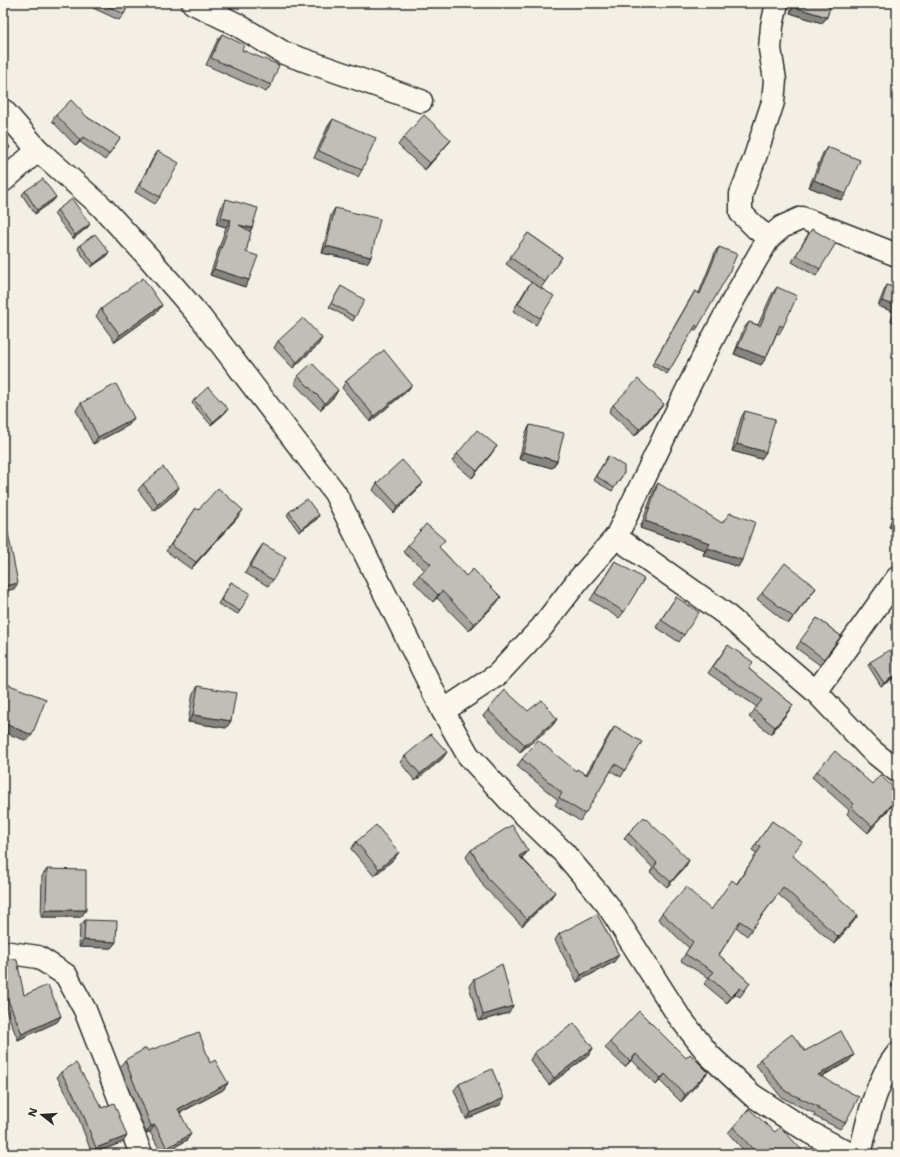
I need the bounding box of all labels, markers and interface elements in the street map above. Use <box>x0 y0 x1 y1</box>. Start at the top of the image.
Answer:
north arrow <box>22 1095 62 1135</box>
text: N <box>24 1106 41 1119</box>

